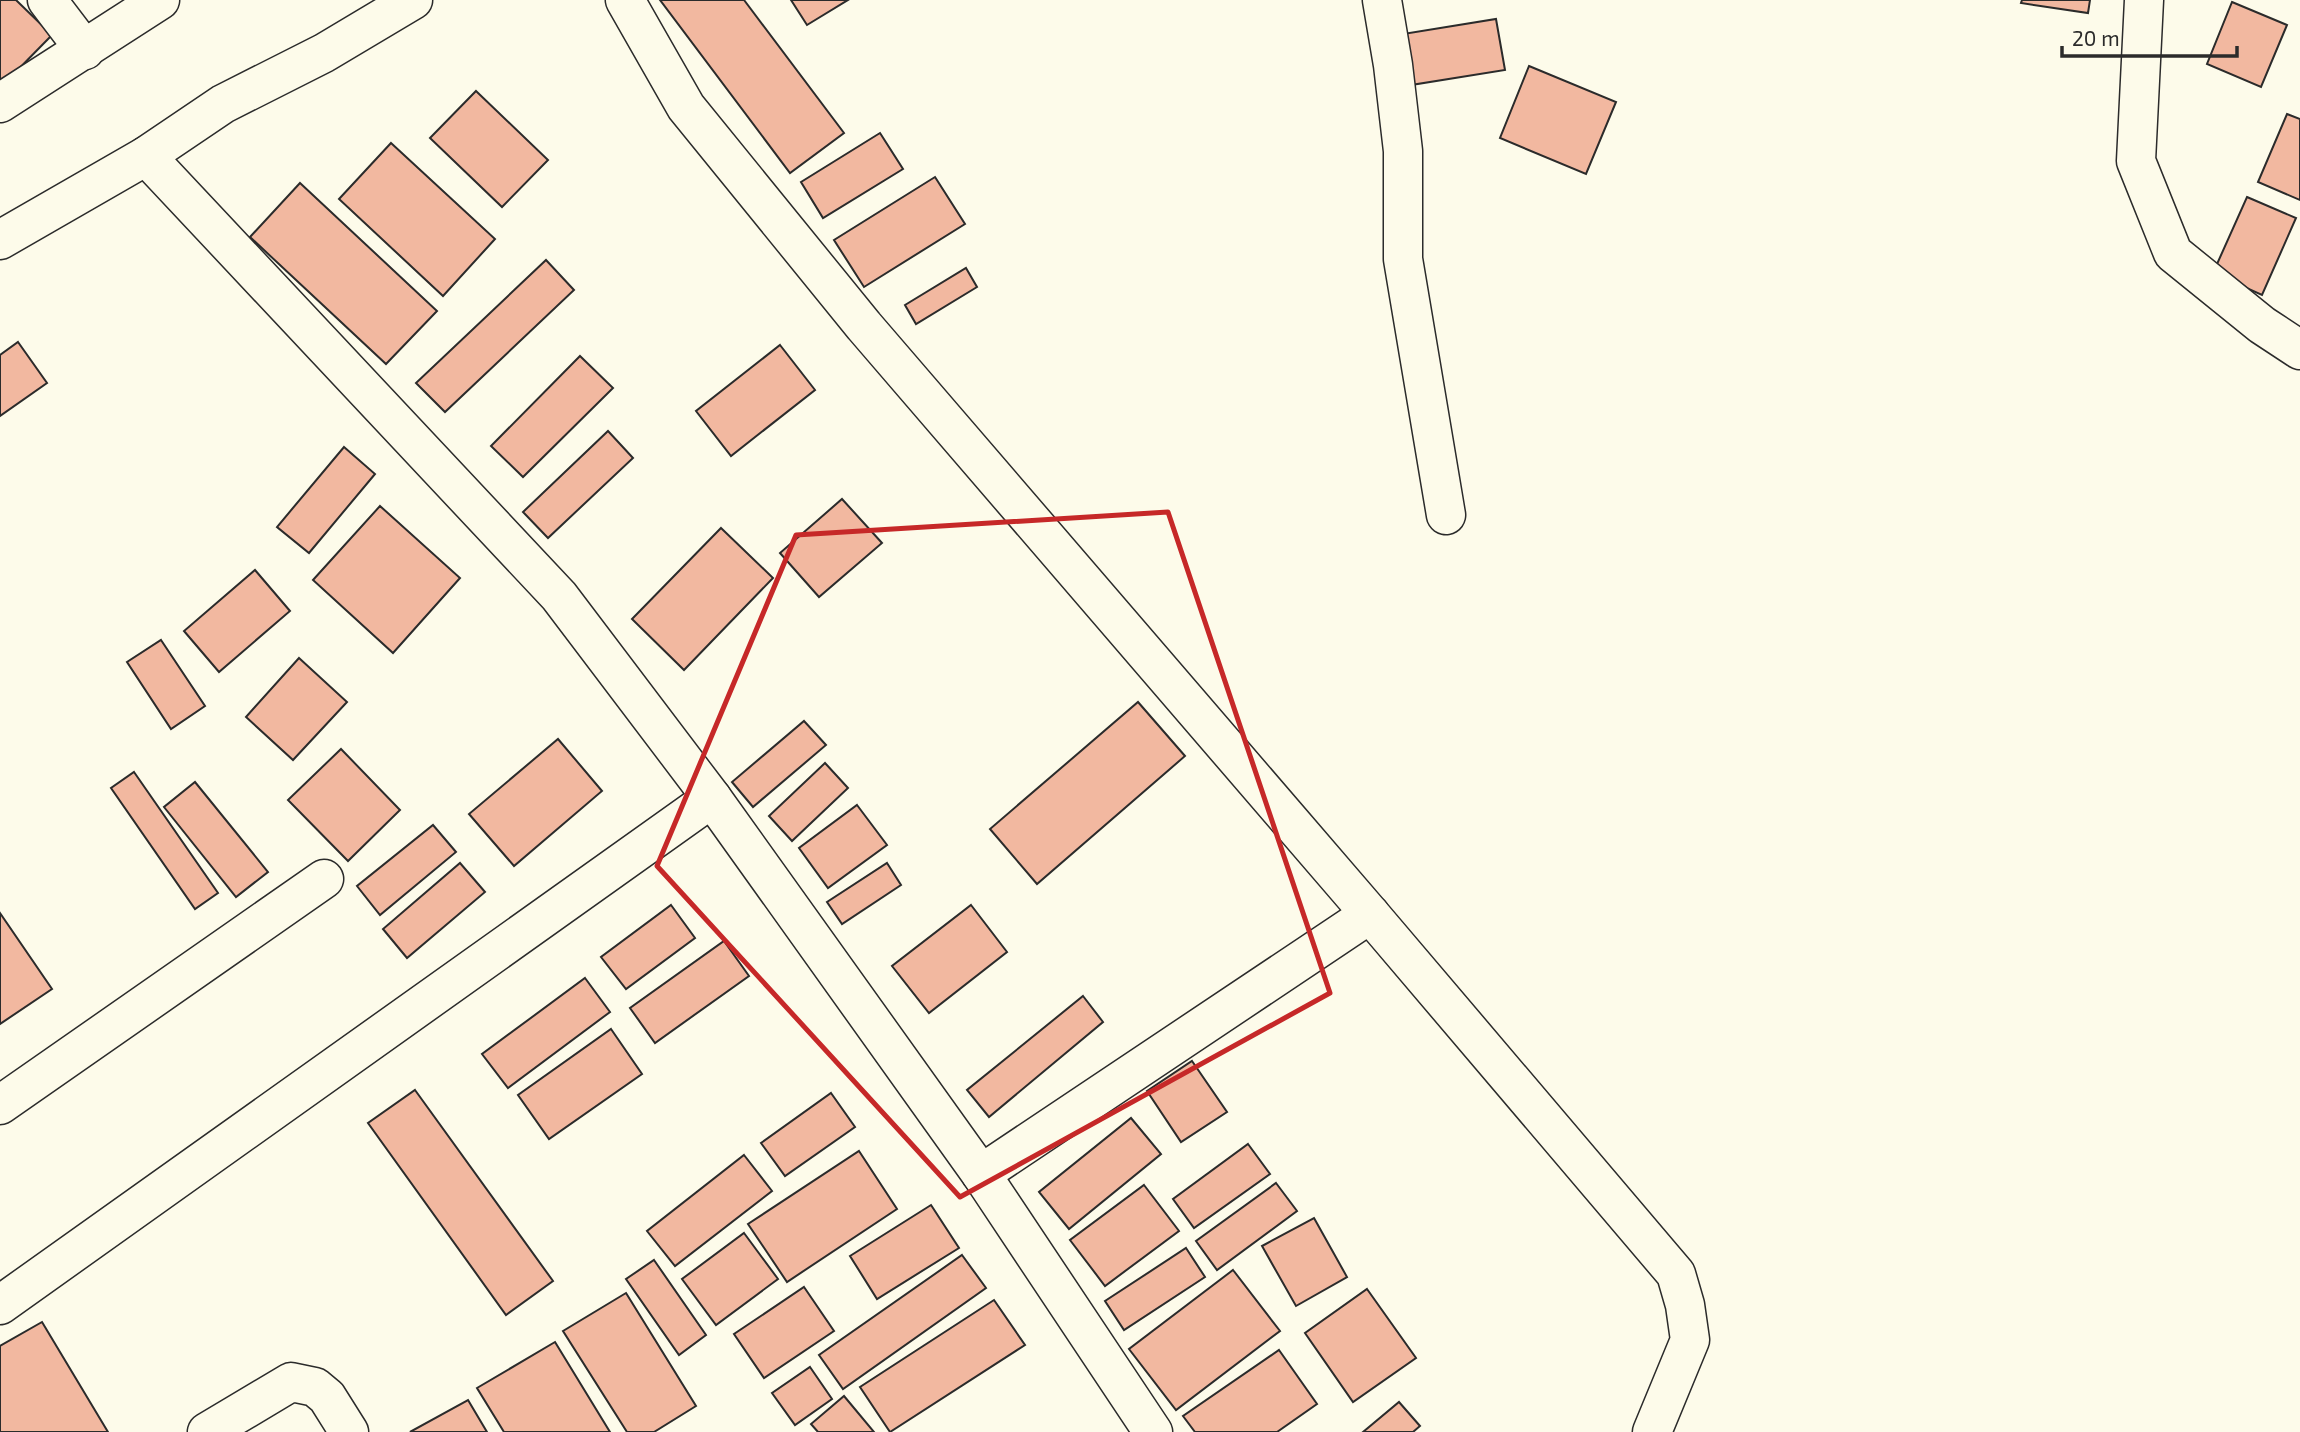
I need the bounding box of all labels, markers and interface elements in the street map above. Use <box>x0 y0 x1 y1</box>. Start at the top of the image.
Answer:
scale bar <box>2062 14 2237 58</box>
text: 20 m <box>2072 25 2120 50</box>

